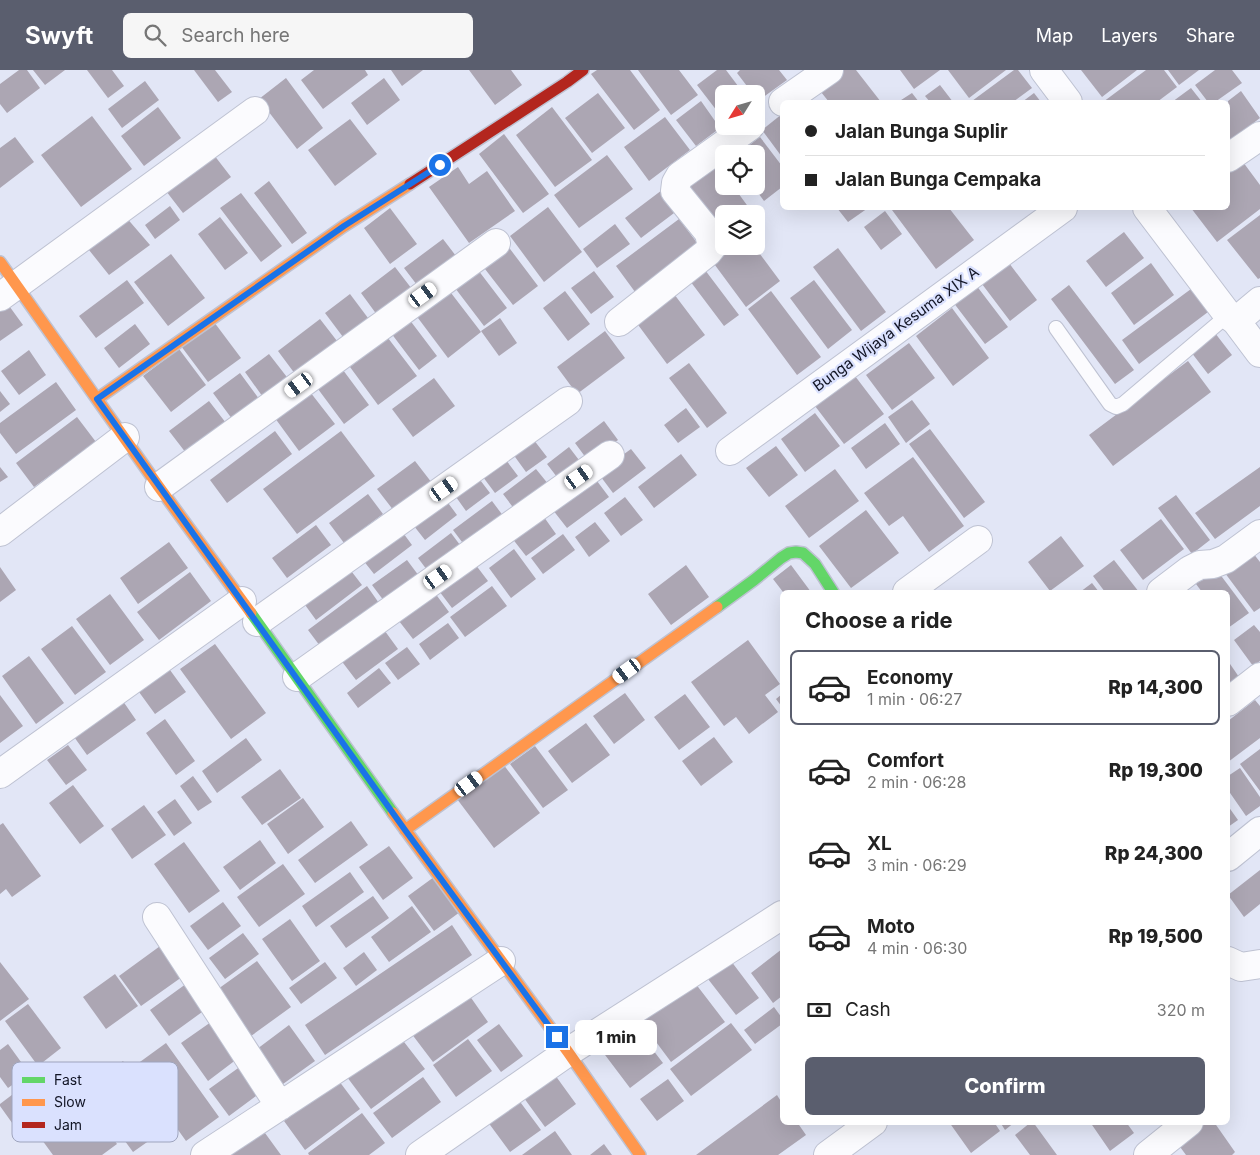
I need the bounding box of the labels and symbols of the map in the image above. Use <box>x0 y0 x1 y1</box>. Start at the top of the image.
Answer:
north arrow <box>715 85 765 135</box>
route start <box>429 154 451 176</box>
street label: Bunga Wijaya Kesuma XIX A <box>809 262 982 395</box>
car <box>406 280 439 310</box>
car <box>282 370 315 400</box>
car <box>562 462 595 492</box>
car <box>427 474 460 504</box>
car <box>421 562 454 592</box>
car <box>610 656 643 686</box>
car <box>452 769 485 799</box>
callout: 1 min <box>574 1020 657 1054</box>
route end <box>546 1026 568 1048</box>
legend <box>12 1062 178 1142</box>
text: Fast <box>54 1071 82 1088</box>
text: Slow <box>54 1093 86 1110</box>
text: Jam <box>54 1116 82 1133</box>

